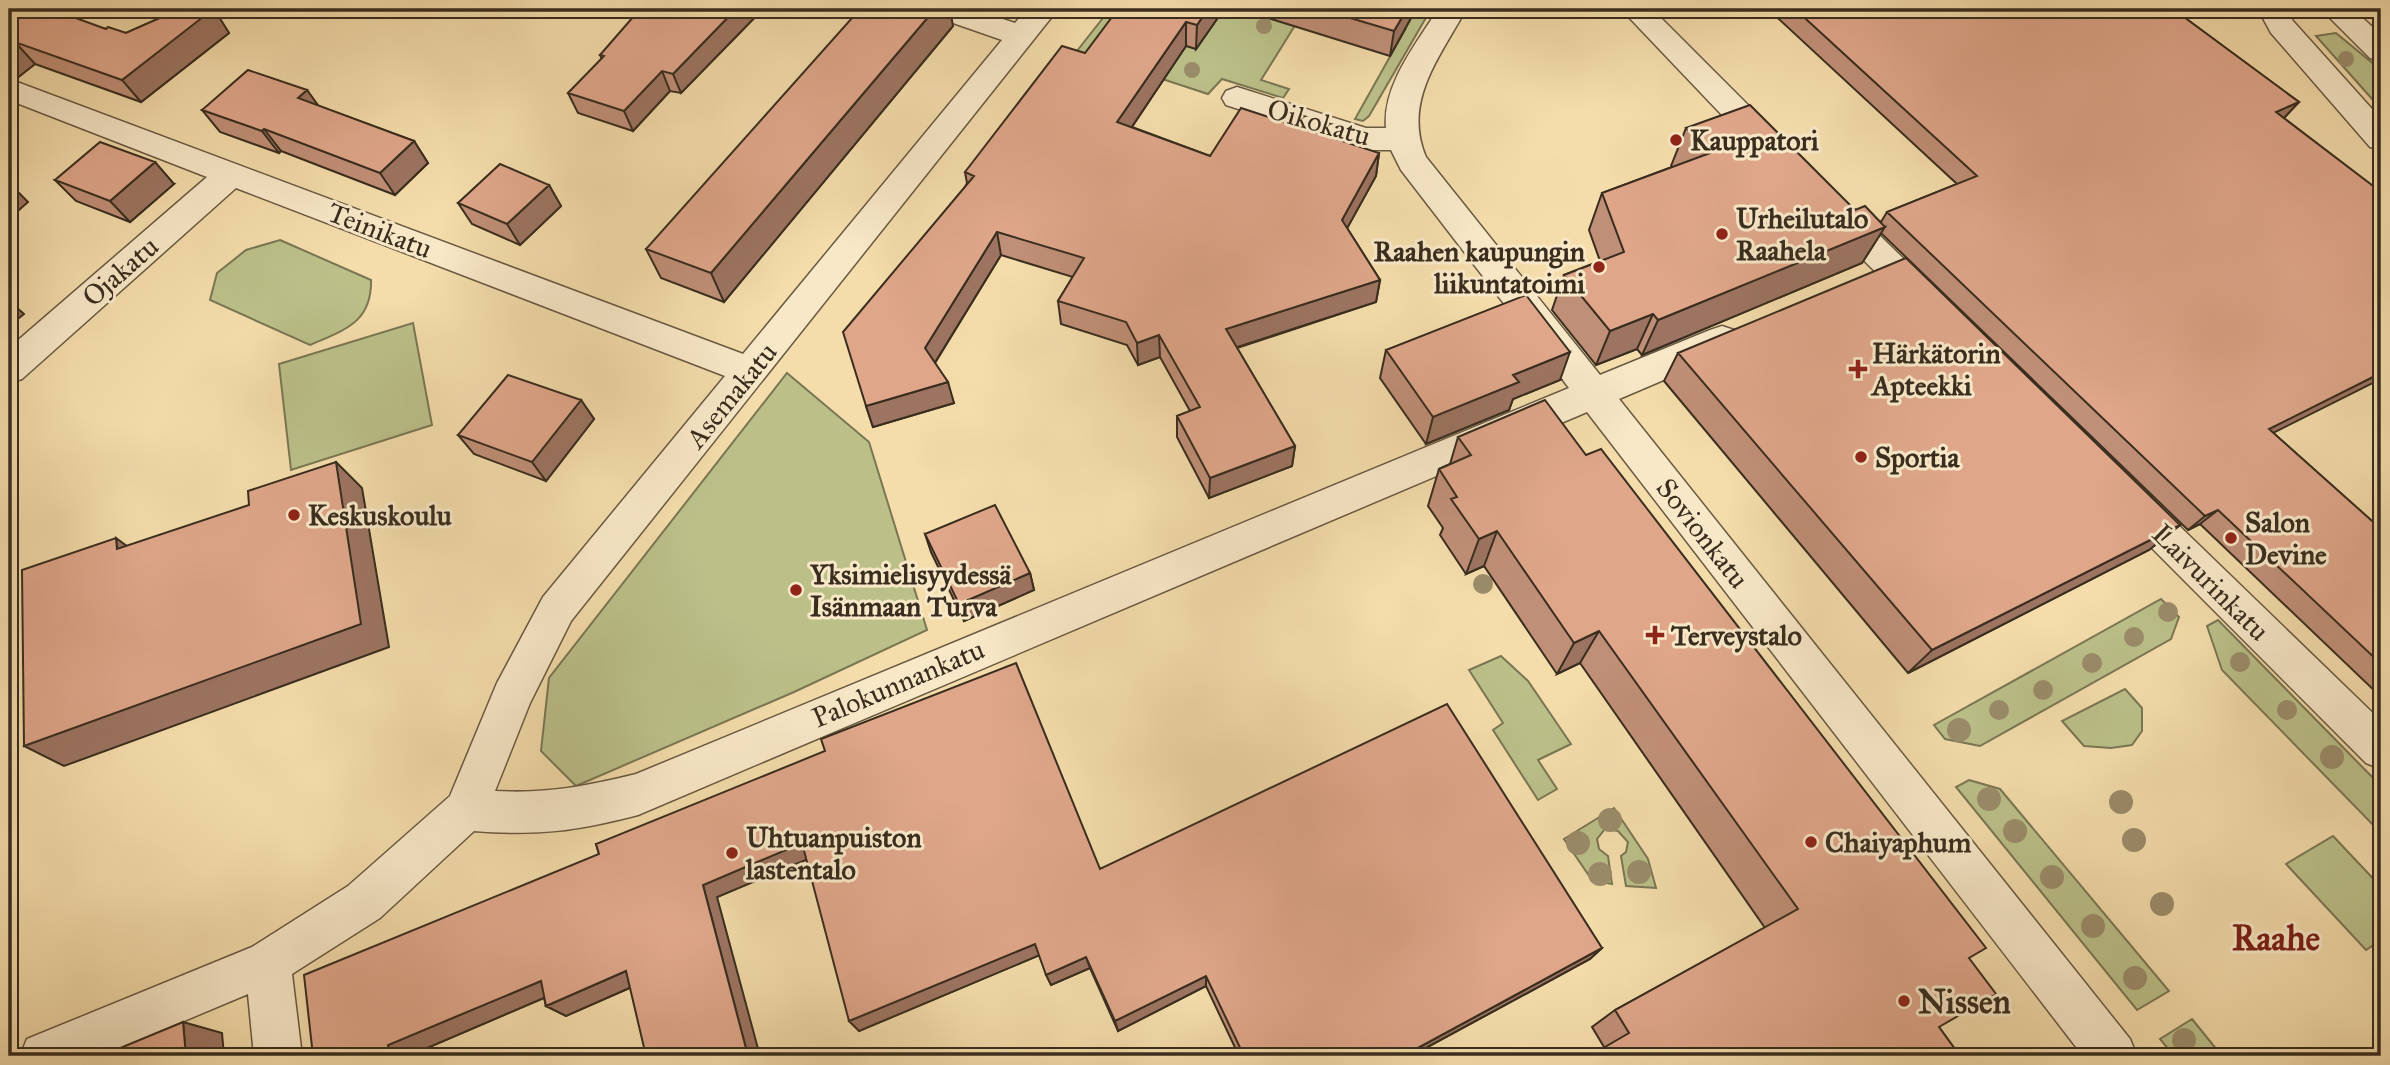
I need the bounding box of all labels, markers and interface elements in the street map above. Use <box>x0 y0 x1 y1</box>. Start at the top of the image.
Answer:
street label: Oikokatu <box>1263 91 1375 154</box>
place label: Kauppatori <box>1690 123 1819 158</box>
marker: Kauppatori <box>1668 132 1684 148</box>
street label: Teinikatu <box>323 195 437 266</box>
place label: Urheilutalo Raahela <box>1736 201 1868 268</box>
marker: Urheilutalo Raahela <box>1714 226 1730 242</box>
street label: Ojakatu <box>75 229 166 314</box>
place label: Raahen kaupungin liikuntatoimi <box>1374 234 1585 301</box>
marker: Raahen kaupungin liikuntatoimi <box>1591 259 1607 275</box>
street label: Asemakatu <box>678 335 785 456</box>
place label: Härkätorin Apteekki <box>1870 336 2001 403</box>
marker: Härkätorin Apteekki <box>1850 361 1866 377</box>
place label: Sportia <box>1875 440 1960 475</box>
marker: Sportia <box>1853 449 1869 465</box>
street label: Sovionkatu <box>1649 471 1757 596</box>
place label: Keskuskoulu <box>308 498 452 533</box>
place label: Salon Devine <box>2245 505 2327 572</box>
marker: Keskuskoulu <box>286 507 302 523</box>
street label: Laivurinkatu <box>2145 516 2277 648</box>
marker: Salon Devine <box>2223 530 2239 546</box>
place label: Yksimielisyydessä Isänmaan Turva <box>809 557 1013 624</box>
marker: Yksimielisyydessä Isänmaan Turva <box>788 582 804 598</box>
place label: Terveystalo <box>1671 618 1802 653</box>
marker: Terveystalo <box>1645 625 1665 645</box>
street label: Palokunnankatu <box>807 631 990 735</box>
place label: Uhtuanpuiston lastentalo <box>745 820 922 887</box>
place label: Chaiyaphum <box>1825 825 1972 860</box>
marker: Chaiyaphum <box>1803 834 1819 850</box>
marker: Uhtuanpuiston lastentalo <box>724 845 740 861</box>
district label: Raahe <box>2232 917 2320 960</box>
place label: Nissen <box>1918 982 2011 1022</box>
marker: Nissen <box>1896 993 1912 1009</box>

